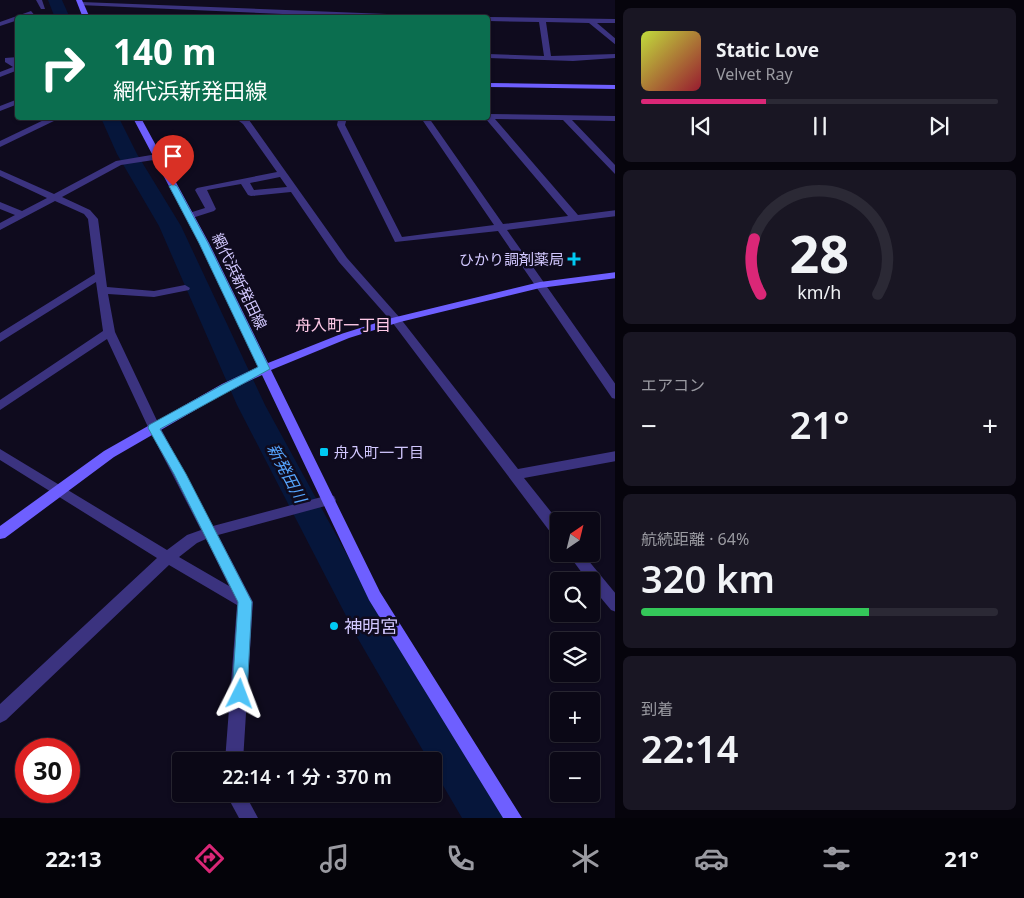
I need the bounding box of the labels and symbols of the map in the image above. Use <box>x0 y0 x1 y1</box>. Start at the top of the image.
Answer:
pin <box>152 135 194 186</box>
street label: 網代浜新発田線 <box>208 229 272 333</box>
place label: ひかり調剤薬局 <box>459 249 564 269</box>
marker: ひかり調剤薬局 <box>568 253 580 265</box>
district label: 舟入町一丁目 <box>295 314 391 336</box>
water label: 新発田川 <box>262 440 313 508</box>
place label: 舟入町一丁目 <box>334 442 424 462</box>
marker: 舟入町一丁目 <box>318 446 330 458</box>
north arrow <box>550 512 600 562</box>
place label: 神明宮 <box>344 614 398 638</box>
marker: 神明宮 <box>328 620 340 632</box>
position arrow <box>213 667 265 719</box>
speed limit sign: 30 <box>15 738 80 803</box>

